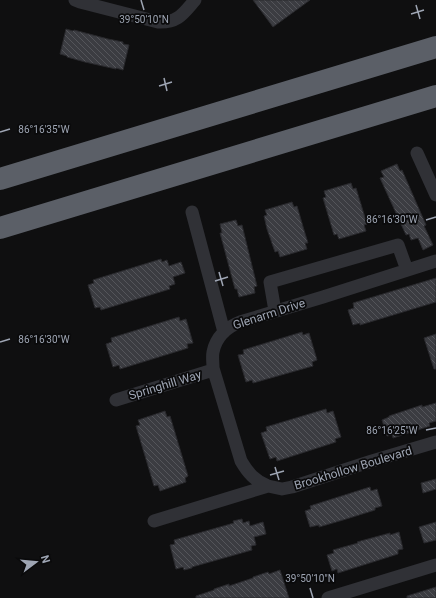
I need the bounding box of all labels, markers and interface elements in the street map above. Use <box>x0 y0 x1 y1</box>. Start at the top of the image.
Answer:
text: 39°50'10"N <box>119 14 169 25</box>
text: 86°16'35"W <box>18 124 70 135</box>
text: 86°16'30"W <box>366 214 418 225</box>
street label: Glenarm Drive <box>231 296 307 332</box>
text: 86°16'30"W <box>18 334 70 345</box>
street label: Springhill Way <box>127 367 203 403</box>
text: 86°16'25"W <box>366 425 418 436</box>
street label: Brookhollow Boulevard <box>292 443 414 493</box>
north arrow <box>16 542 56 582</box>
text: N <box>38 554 53 565</box>
text: 39°50'10"N <box>285 573 335 584</box>

